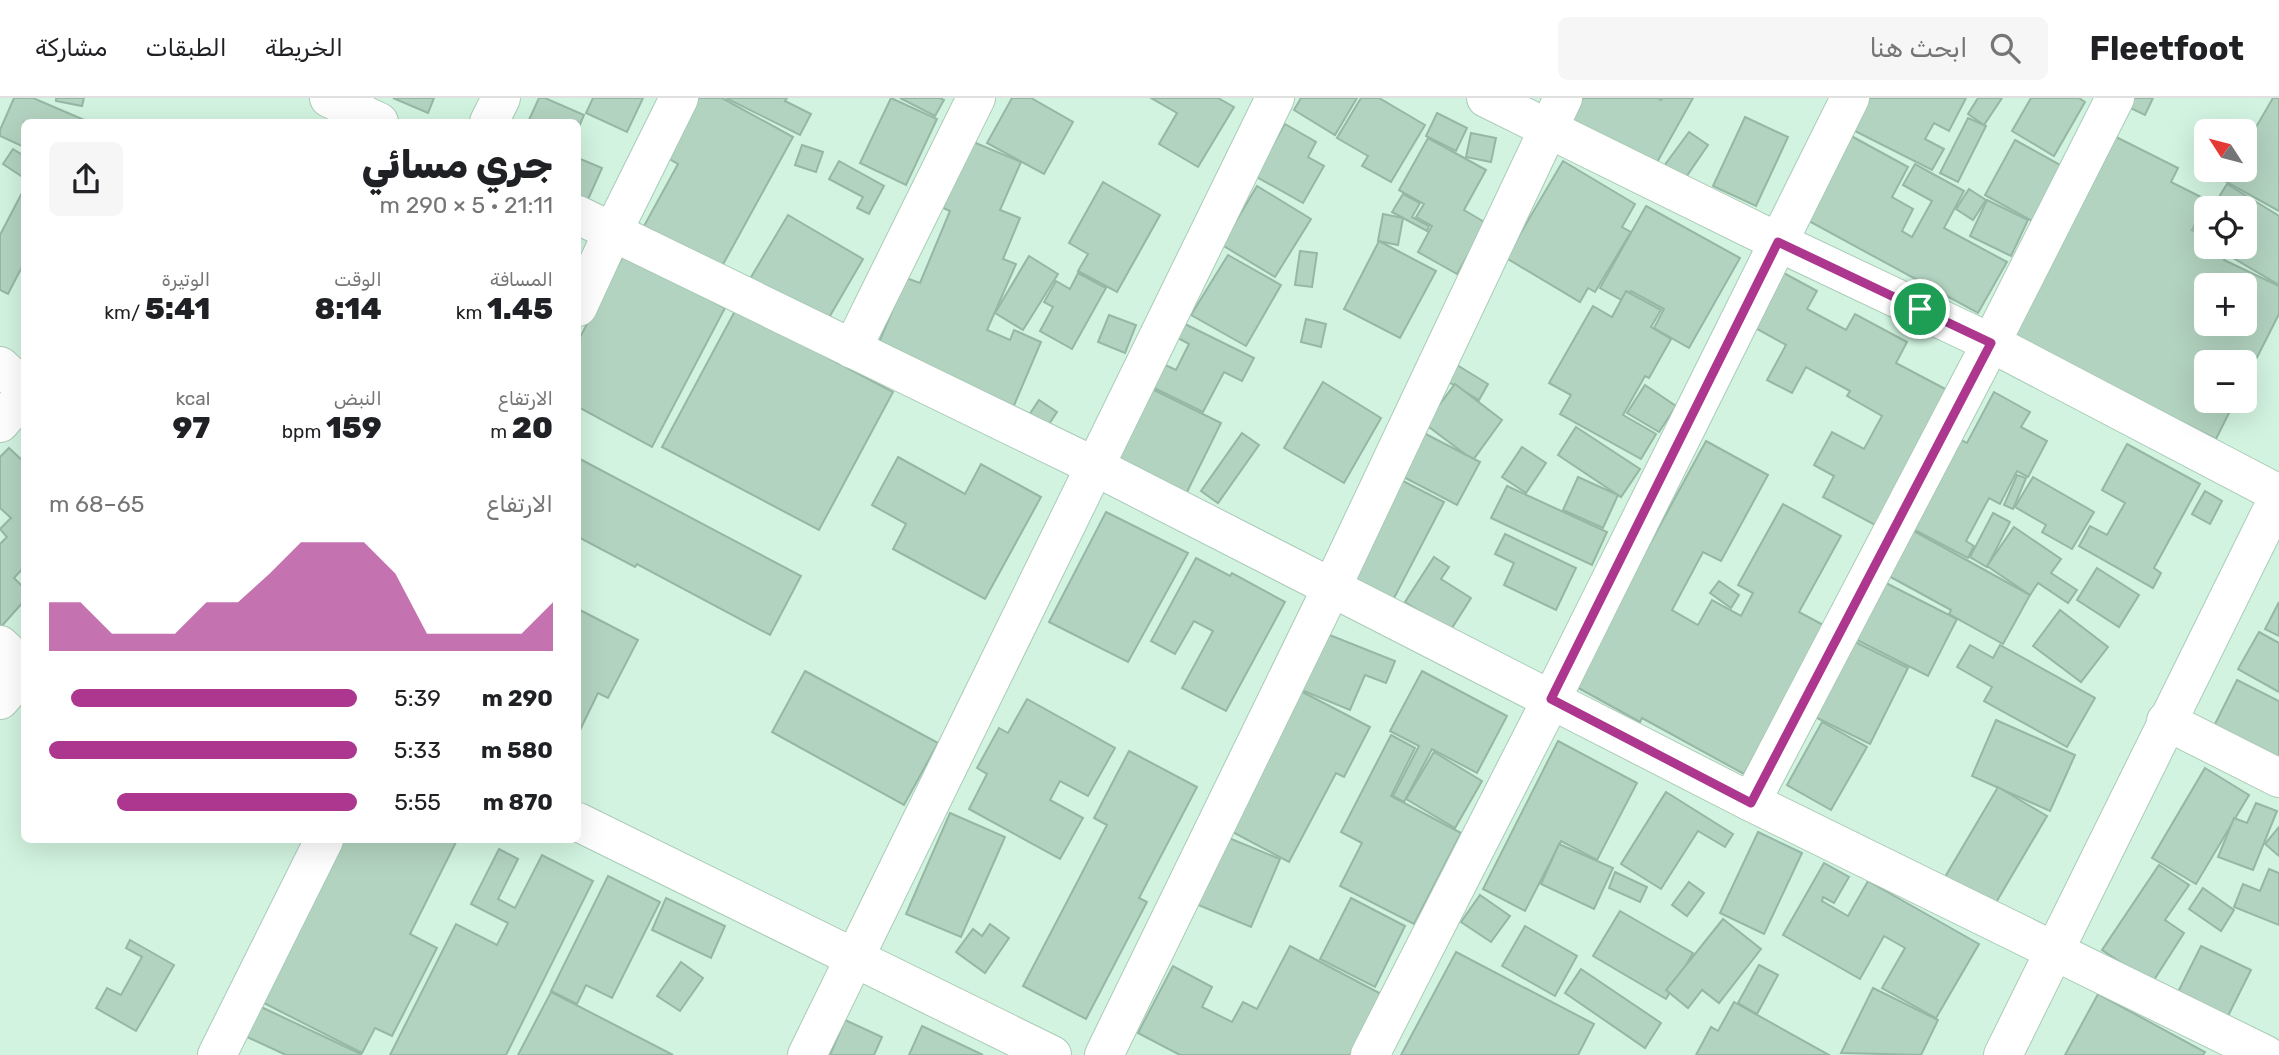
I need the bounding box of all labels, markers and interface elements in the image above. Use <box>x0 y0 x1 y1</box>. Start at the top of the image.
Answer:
search box <box>1558 17 2048 80</box>
icon: search <box>1986 29 2024 67</box>
text: Fleetfoot <box>2090 29 2244 68</box>
text: ابحث هنا <box>1869 33 1968 64</box>
text: مشاركة <box>35 34 107 62</box>
text: الطبقات <box>145 34 227 62</box>
text: الخريطة <box>265 34 343 62</box>
north arrow <box>2194 119 2258 182</box>
map controls <box>2194 119 2257 413</box>
button: share <box>49 142 123 216</box>
text: جري مسائي <box>362 142 553 188</box>
text: 21:11 · 5 × 290 m <box>380 191 553 219</box>
button: locate <box>2194 196 2257 259</box>
text: الوتيرة <box>161 268 210 291</box>
text: الوقت <box>334 268 382 291</box>
text: المسافة <box>490 268 553 291</box>
button: + <box>2194 273 2257 336</box>
pin <box>1890 279 1950 339</box>
icon: arrive <box>1901 290 1939 328</box>
text: 5:41 <box>145 291 210 327</box>
text: 8:14 <box>315 291 382 327</box>
text: 1.45 <box>487 291 553 327</box>
text: /km <box>104 301 145 324</box>
text: km <box>456 301 487 324</box>
button: − <box>2194 350 2257 413</box>
text: kcal <box>175 387 210 410</box>
text: النبض <box>334 387 382 410</box>
text: الارتفاع <box>498 387 553 410</box>
text: 97 <box>173 410 210 446</box>
text: 159 <box>326 410 382 446</box>
text: 20 <box>512 410 553 446</box>
text: bpm <box>282 420 326 443</box>
text: m <box>490 420 512 443</box>
text: 65–68 m <box>49 490 144 518</box>
text: الارتفاع <box>487 490 553 518</box>
text: 5:39 <box>394 684 441 712</box>
text: 290 m <box>482 684 553 712</box>
text: 5:33 <box>394 736 441 764</box>
text: 580 m <box>481 736 553 764</box>
text: 5:55 <box>394 788 441 816</box>
text: 870 m <box>483 788 553 816</box>

